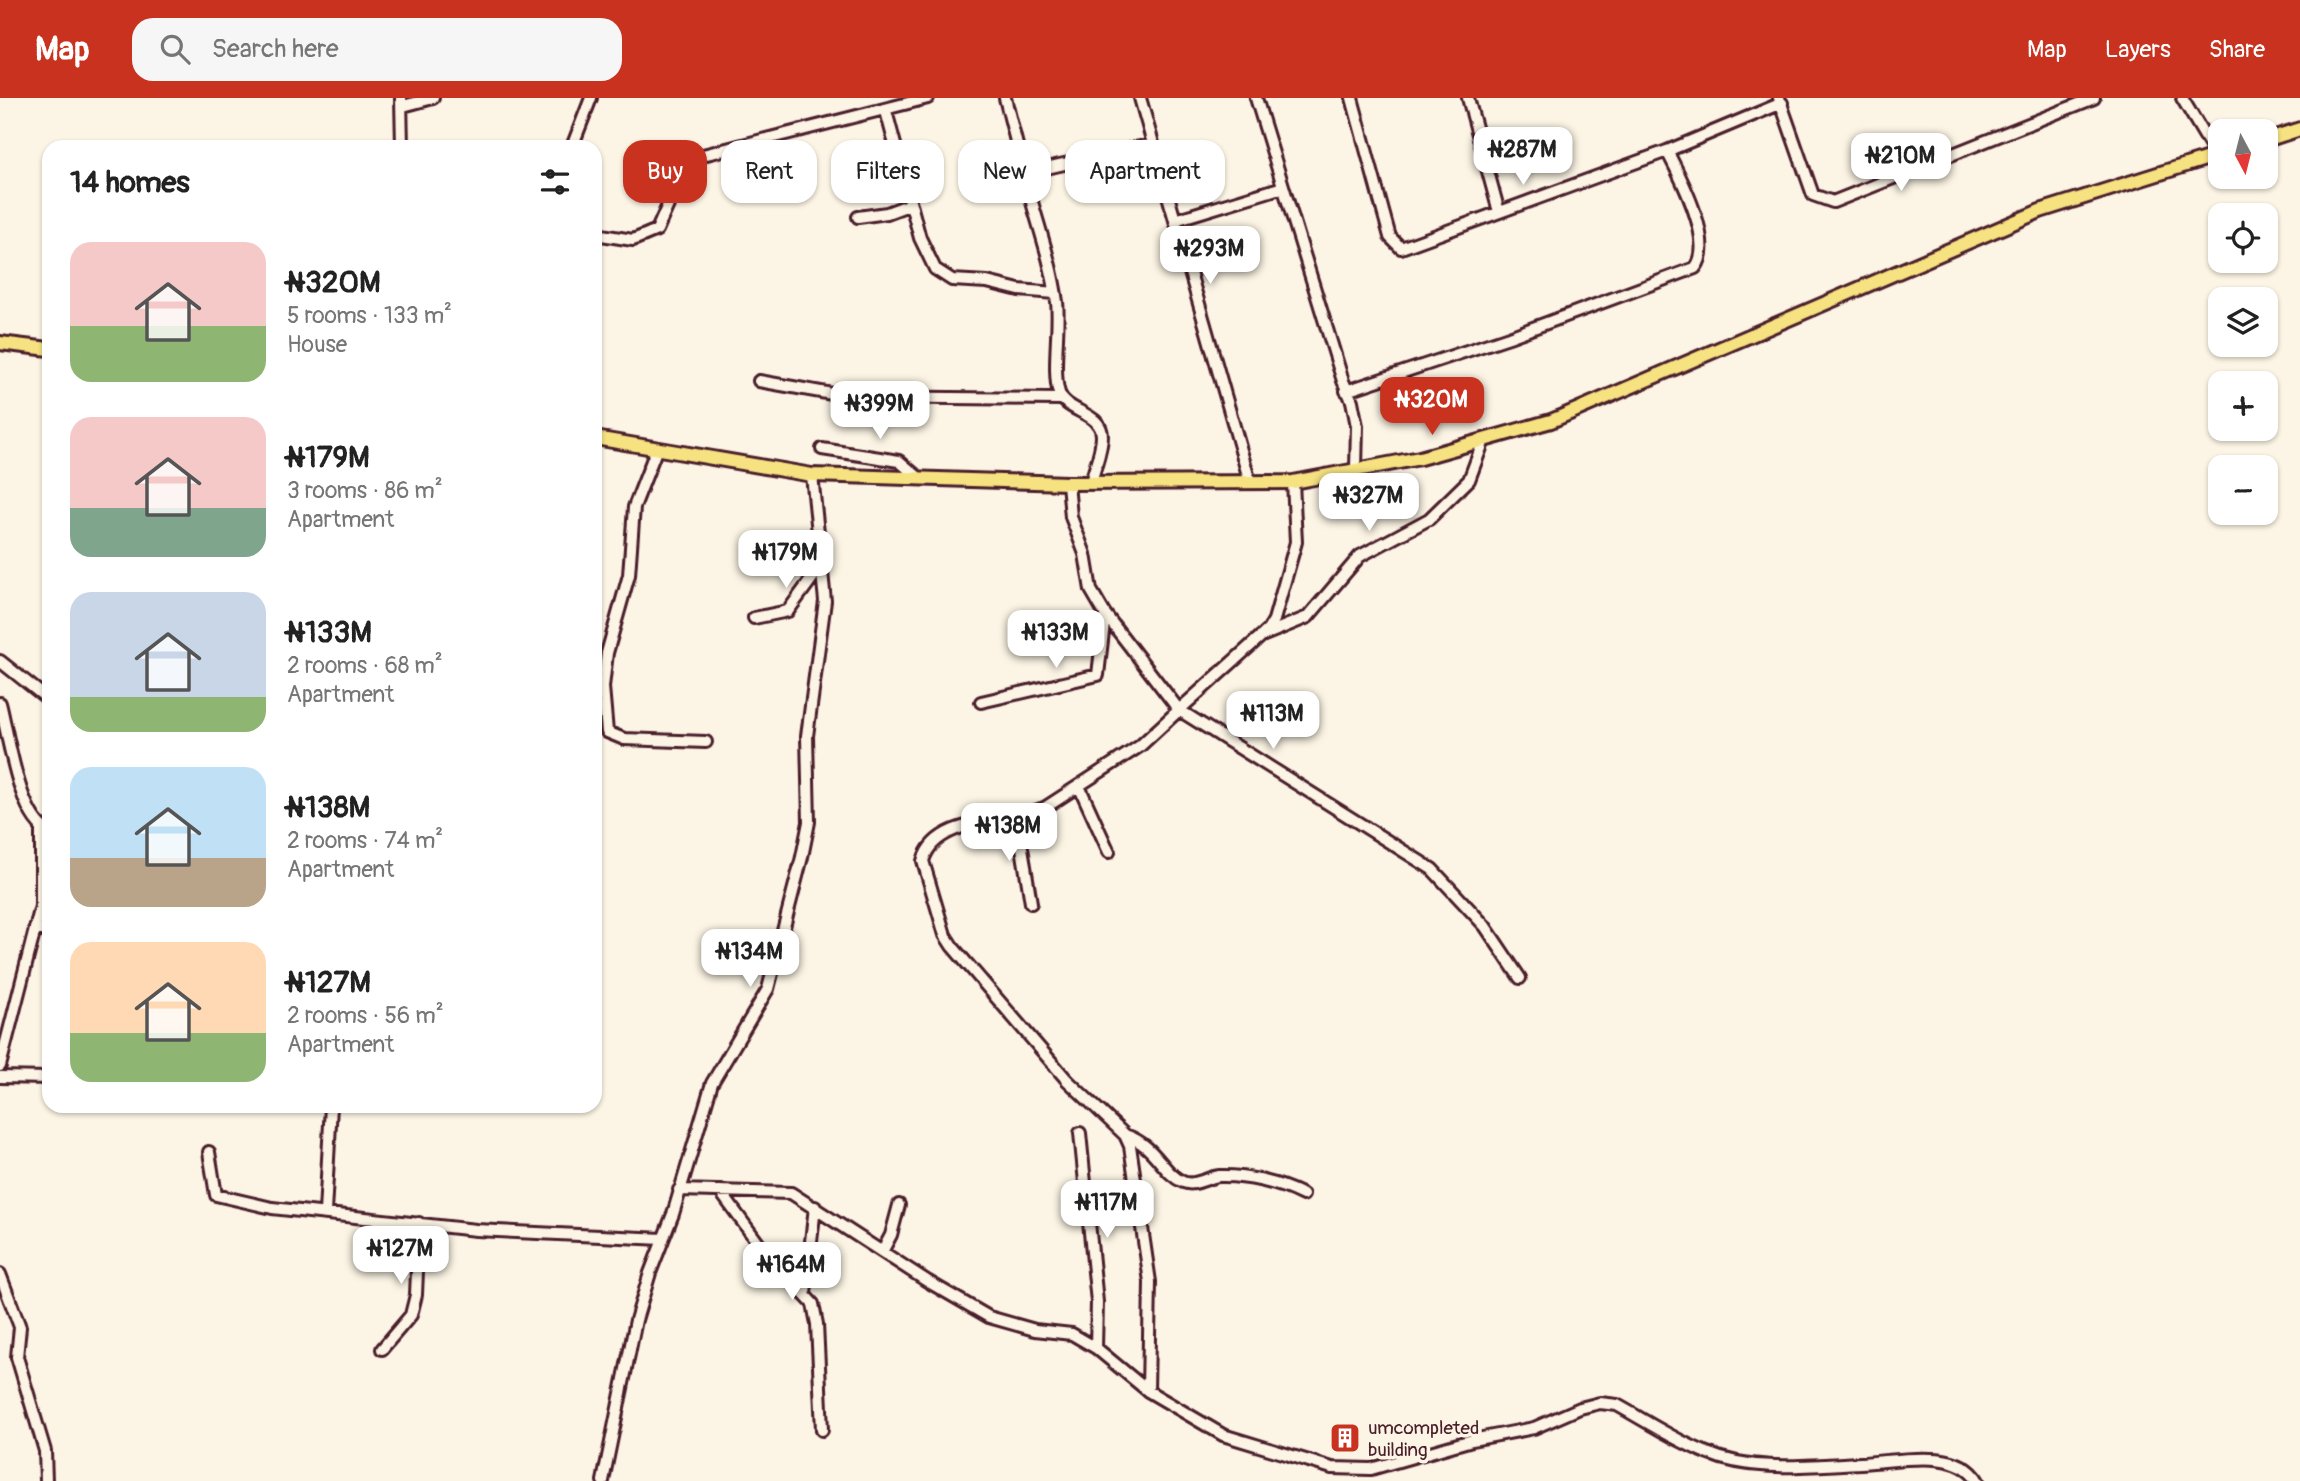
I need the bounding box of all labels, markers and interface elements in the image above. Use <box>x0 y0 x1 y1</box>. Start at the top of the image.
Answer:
search box <box>132 18 622 81</box>
text: Map <box>35 29 90 70</box>
icon: search <box>156 30 194 68</box>
text: Search here <box>212 33 339 65</box>
text: Map <box>2027 35 2067 64</box>
text: Layers <box>2105 35 2171 64</box>
text: Share <box>2209 35 2265 64</box>
north arrow <box>2208 119 2278 189</box>
map controls <box>2208 119 2278 525</box>
pin: ₦287M <box>1474 127 1572 187</box>
pin: ₦210M <box>1852 134 1950 193</box>
text: ₦287M <box>1490 135 1556 164</box>
chip: Buy <box>623 140 707 203</box>
chip: Rent <box>721 140 817 203</box>
chip: Filters <box>831 140 944 203</box>
chip: New <box>958 140 1051 203</box>
chip: Apartment <box>1065 140 1225 203</box>
text: ₦210M <box>1867 141 1935 170</box>
icon: filters <box>536 163 574 201</box>
text: 14 homes <box>70 164 190 201</box>
button: locate <box>2208 203 2278 273</box>
pin: ₦293M <box>1161 226 1259 286</box>
text: ₦293M <box>1176 234 1244 263</box>
text: ₦320M <box>287 264 381 301</box>
icon: home <box>126 270 210 354</box>
button: layers <box>2208 287 2278 357</box>
text: 5 rooms · 133 m² <box>287 301 452 330</box>
text: House <box>287 330 347 359</box>
button: + <box>2208 371 2278 441</box>
pin: ₦320M <box>1383 378 1481 437</box>
pin: ₦399M <box>831 382 929 441</box>
text: ₦320M <box>1396 385 1468 414</box>
text: ₦399M <box>847 389 913 418</box>
text: ₦179M <box>287 439 370 476</box>
icon: home <box>126 445 210 529</box>
button: − <box>2208 455 2278 525</box>
pin: ₦327M <box>1320 474 1418 533</box>
text: 3 rooms · 86 m² <box>287 476 443 505</box>
text: ₦327M <box>1335 481 1403 510</box>
text: Apartment <box>287 505 394 534</box>
pin: ₦179M <box>737 531 835 590</box>
text: ₦179M <box>754 538 818 567</box>
pin: ₦133M <box>1007 610 1105 670</box>
text: ₦133M <box>287 614 372 651</box>
text: ₦133M <box>1023 618 1089 647</box>
icon: home <box>126 620 210 704</box>
text: 2 rooms · 68 m² <box>287 651 443 680</box>
text: Apartment <box>287 680 394 709</box>
pin: ₦113M <box>1224 692 1322 751</box>
text: ₦113M <box>1242 699 1304 728</box>
text: ₦138M <box>287 789 370 826</box>
icon: home <box>126 795 210 879</box>
pin: ₦138M <box>960 804 1058 863</box>
text: ₦138M <box>977 811 1041 840</box>
text: 2 rooms · 74 m² <box>287 826 443 855</box>
text: Apartment <box>287 855 394 884</box>
pin: ₦134M <box>701 930 799 989</box>
text: ₦134M <box>717 937 783 966</box>
text: ₦127M <box>287 964 371 1001</box>
icon: home <box>126 970 210 1054</box>
text: 2 rooms · 56 m² <box>287 1001 444 1030</box>
text: Apartment <box>287 1030 394 1059</box>
pin: ₦117M <box>1058 1180 1156 1240</box>
text: ₦117M <box>1077 1188 1137 1217</box>
pin: ₦127M <box>352 1226 450 1286</box>
text: ₦127M <box>369 1234 433 1263</box>
pin: ₦164M <box>743 1242 841 1302</box>
text: ₦164M <box>759 1250 825 1279</box>
place label: umcompleted building <box>1368 1416 1479 1462</box>
building icon: umcompleted building <box>1328 1421 1362 1455</box>

